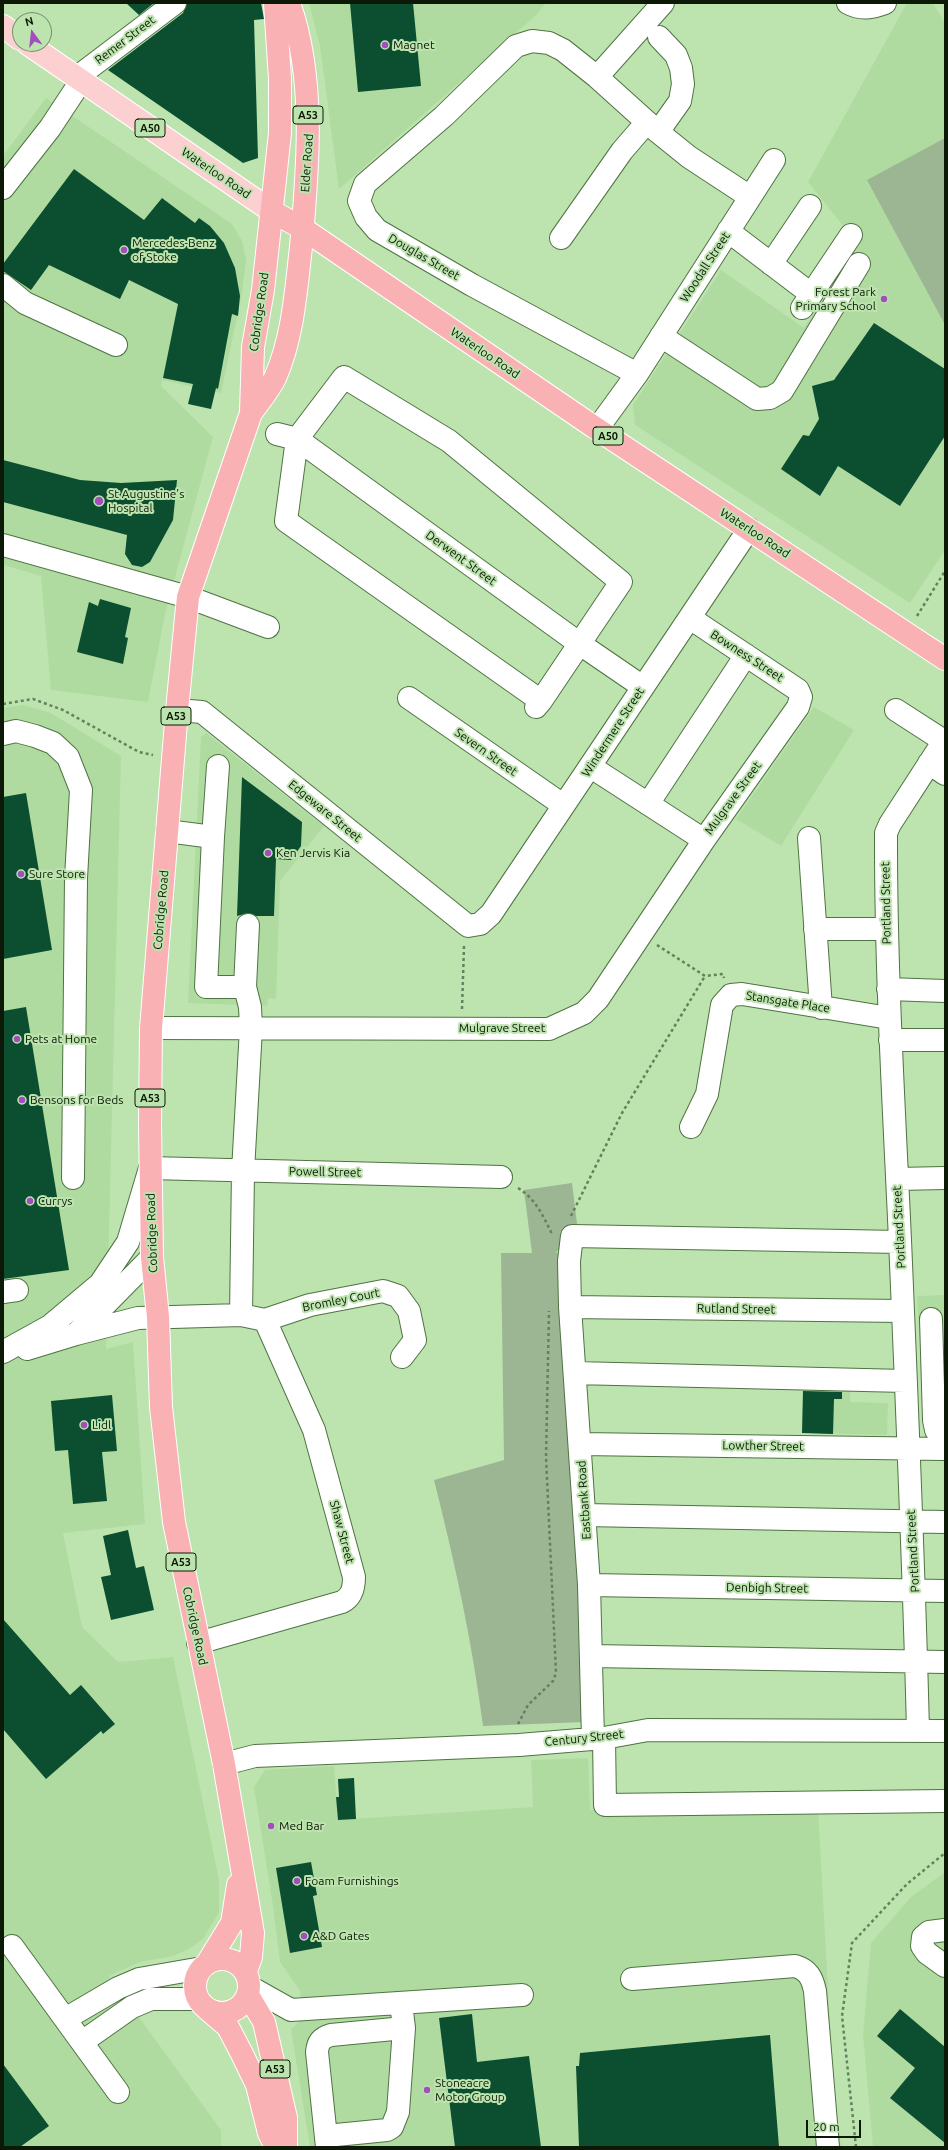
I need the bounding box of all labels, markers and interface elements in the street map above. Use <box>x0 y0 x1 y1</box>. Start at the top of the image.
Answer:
north arrow <box>12 12 52 52</box>
street label: Remer Street <box>92 13 158 67</box>
text: N <box>24 15 35 28</box>
place label: Magnet <box>393 38 435 52</box>
marker: Magnet <box>380 40 390 50</box>
road number: A53 <box>293 106 323 124</box>
road number: A50 <box>135 119 165 137</box>
street label: Elder Road <box>298 133 316 193</box>
street label: Waterloo Road <box>179 145 253 201</box>
street label: Woodall Street <box>677 229 733 305</box>
street label: Douglas Street <box>386 231 462 283</box>
place label: Mercedes-Benz of Stoke <box>132 236 215 264</box>
marker: Mercedes-Benz of Stoke <box>119 245 129 255</box>
street label: Cobridge Road <box>246 271 272 353</box>
place label: Forest Park Primary School <box>796 285 876 313</box>
marker: Forest Park Primary School <box>879 294 889 304</box>
street label: Waterloo Road <box>448 325 522 381</box>
road number: A50 <box>593 427 623 445</box>
place label: St Augustine's Hospital <box>108 487 184 515</box>
marker: St Augustine's Hospital <box>93 495 105 507</box>
street label: Waterloo Road <box>717 505 793 561</box>
street label: Derwent Street <box>423 528 499 588</box>
street label: Bowness Street <box>708 627 786 685</box>
street label: Windermere Street <box>579 685 647 779</box>
road number: A53 <box>161 707 191 725</box>
street label: Severn Street <box>452 725 520 779</box>
street label: Mulgrave Street <box>702 759 764 837</box>
street label: Edgeware Street <box>285 777 365 845</box>
place label: Ken Jervis Kia <box>276 846 350 860</box>
marker: Ken Jervis Kia <box>263 848 273 858</box>
street label: Portland Street <box>878 861 894 945</box>
place label: Sure Store <box>29 867 85 881</box>
marker: Sure Store <box>16 869 26 879</box>
street label: Cobridge Road <box>150 870 172 950</box>
street label: Stansgate Place <box>745 988 831 1016</box>
street label: Mulgrave Street <box>459 1021 545 1035</box>
place label: Pets at Home <box>25 1032 97 1046</box>
marker: Pets at Home <box>12 1034 22 1044</box>
road number: A53 <box>135 1089 165 1107</box>
place label: Bensons for Beds <box>30 1093 123 1107</box>
marker: Bensons for Beds <box>17 1095 27 1105</box>
street label: Powell Street <box>289 1164 361 1180</box>
street label: Portland Street <box>890 1185 908 1269</box>
street label: Cobridge Road <box>143 1193 161 1273</box>
place label: Currys <box>38 1194 72 1208</box>
marker: Currys <box>25 1196 35 1206</box>
street label: Bromley Court <box>301 1285 381 1315</box>
street label: Rutland Street <box>697 1301 775 1317</box>
place label: Lidl <box>92 1418 111 1432</box>
marker: Lidl <box>79 1420 89 1430</box>
street label: Lowther Street <box>722 1438 804 1454</box>
street label: Eastbank Road <box>574 1460 594 1540</box>
street label: Shaw Street <box>327 1499 357 1565</box>
street label: Portland Street <box>904 1509 922 1593</box>
road number: A53 <box>166 1553 196 1571</box>
street label: Denbigh Street <box>726 1580 808 1596</box>
street label: Cobridge Road <box>180 1585 210 1667</box>
street label: Century Street <box>544 1727 624 1749</box>
place label: Med Bar <box>279 1819 324 1833</box>
marker: Med Bar <box>266 1821 276 1831</box>
place label: Foam Furnishings <box>305 1874 399 1888</box>
marker: Foam Furnishings <box>292 1876 302 1886</box>
place label: A&D Gates <box>312 1929 370 1943</box>
marker: A&D Gates <box>299 1931 309 1941</box>
road number: A53 <box>260 2060 290 2078</box>
place label: Stoneacre Motor Group <box>435 2076 505 2104</box>
marker: Stoneacre Motor Group <box>422 2085 432 2095</box>
scale bar <box>808 2112 863 2138</box>
text: 20 m <box>813 2120 840 2133</box>

